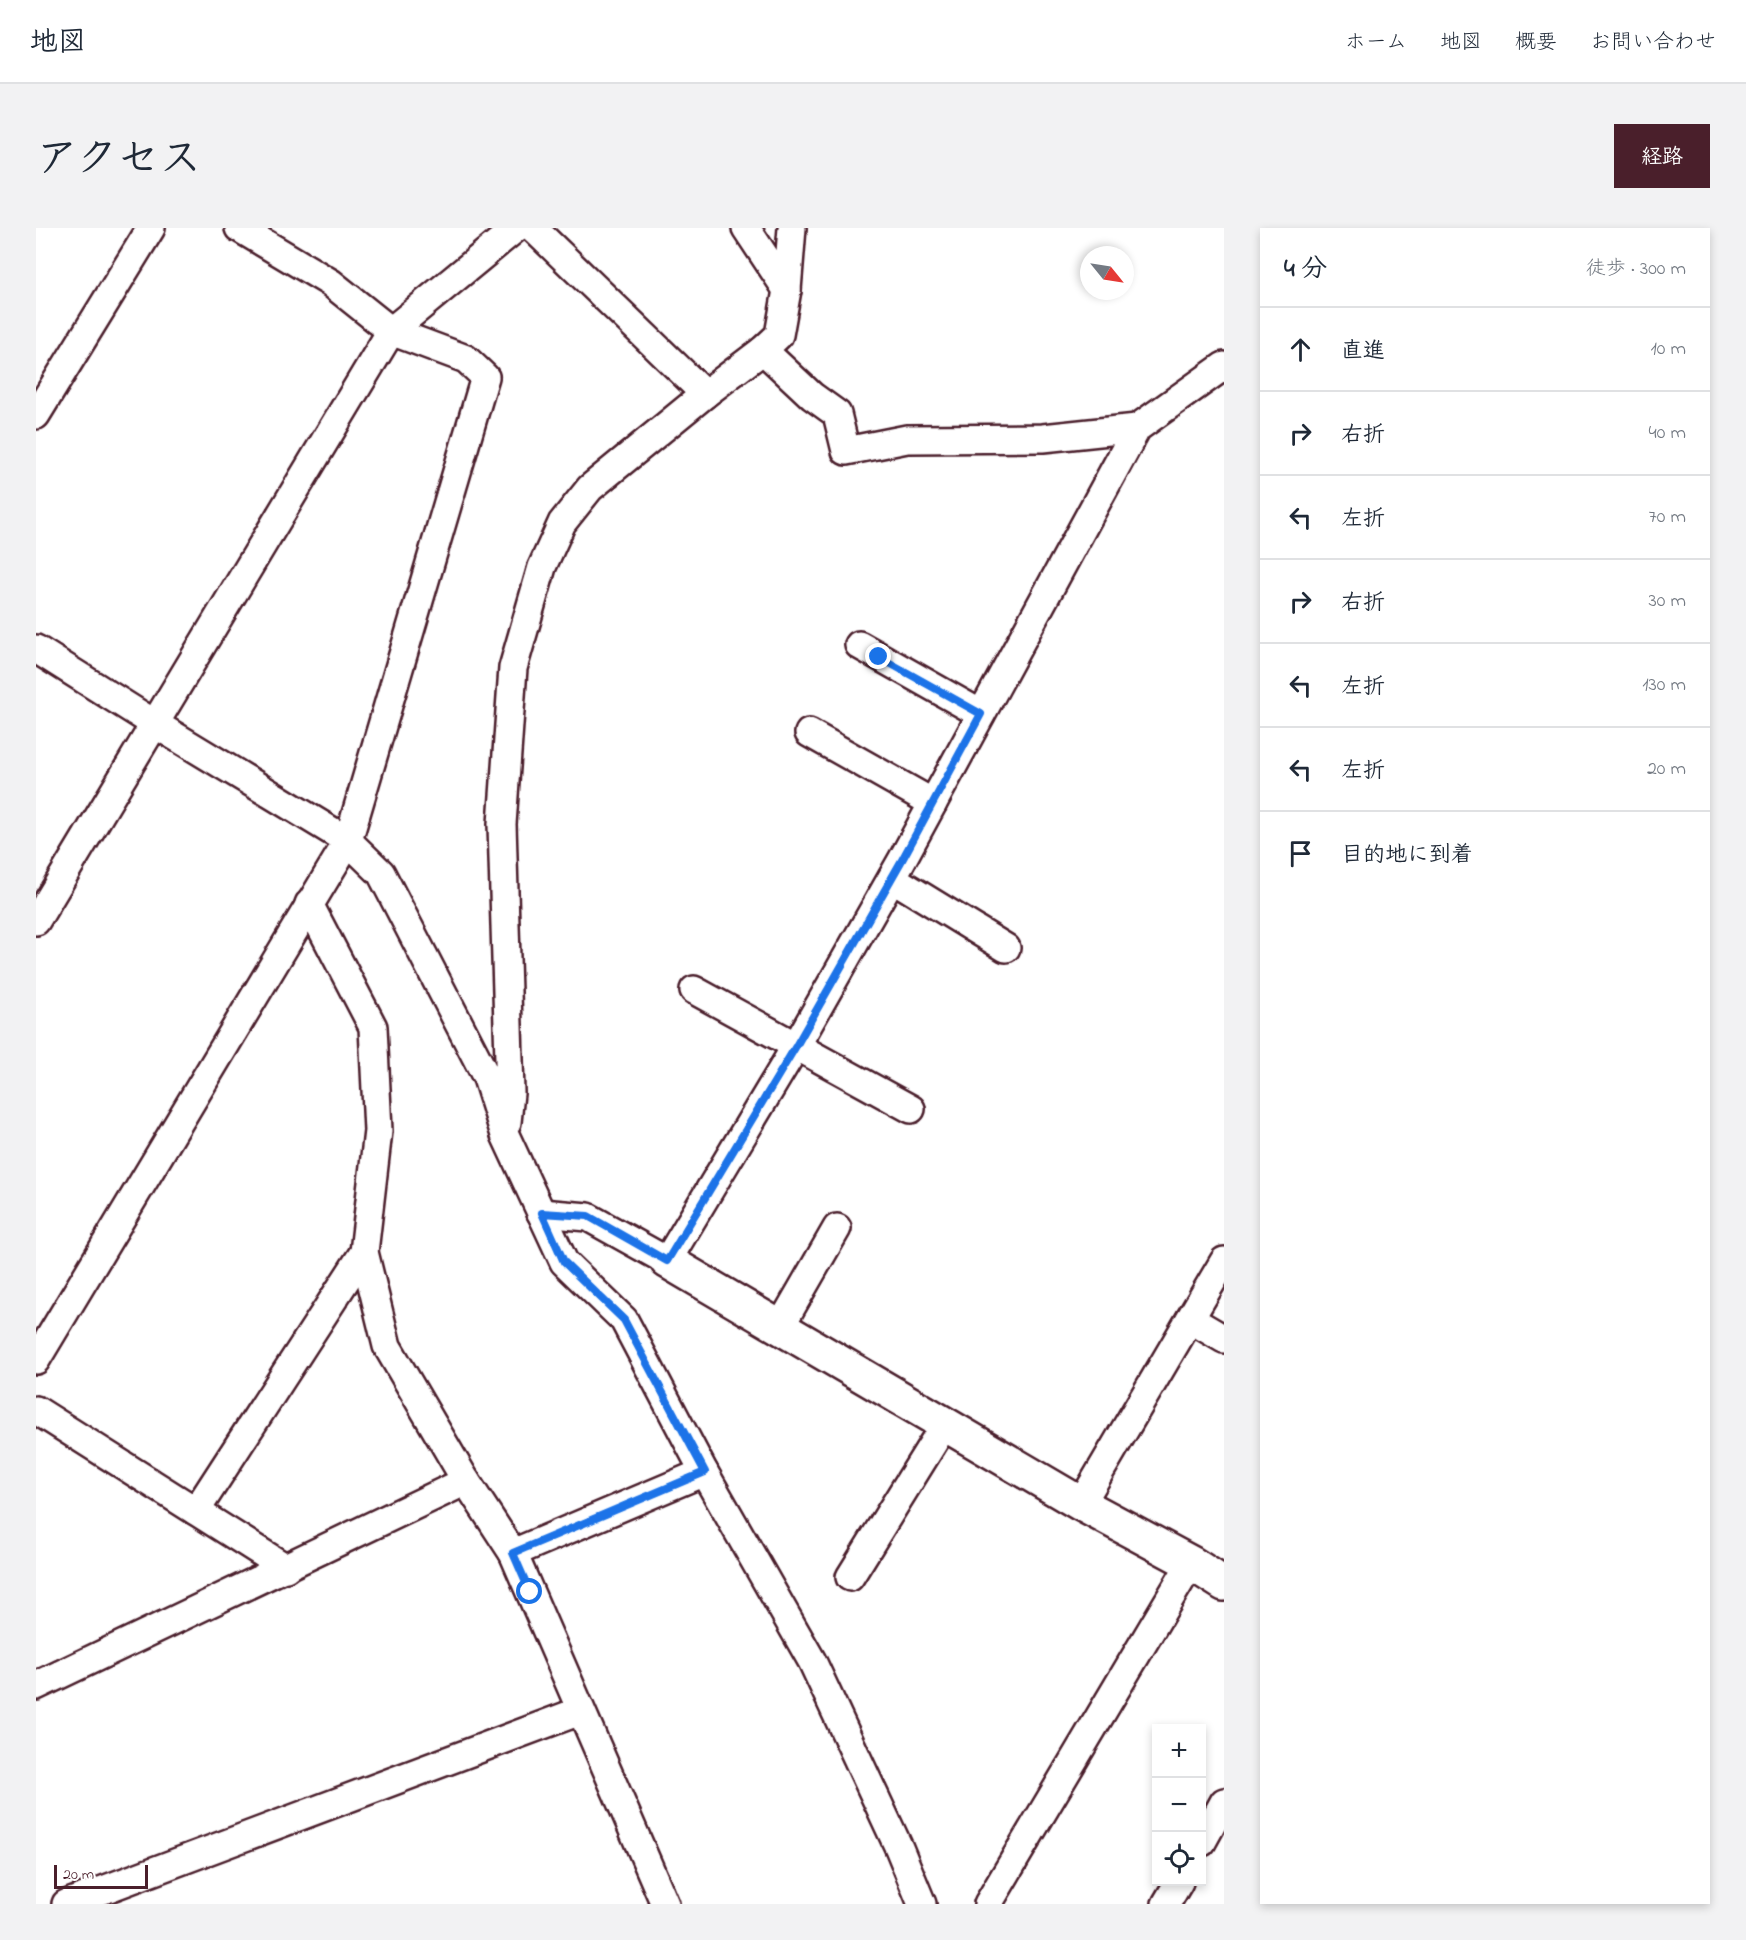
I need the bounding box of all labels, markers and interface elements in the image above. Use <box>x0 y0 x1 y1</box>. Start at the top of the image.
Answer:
text: 地図 <box>30 23 86 64</box>
text: ホーム <box>1345 28 1407 58</box>
text: 地図 <box>1440 28 1482 58</box>
text: 概要 <box>1515 28 1557 58</box>
text: お問い合わせ <box>1590 28 1716 58</box>
button: 経路 <box>1614 124 1710 188</box>
text: アクセス <box>36 130 201 191</box>
north arrow <box>1080 246 1134 300</box>
text: 4 分 <box>1284 251 1327 289</box>
text: 徒歩 · 300 m <box>1586 255 1686 284</box>
icon: ahead <box>1284 333 1317 366</box>
text: 10 m <box>1650 335 1686 364</box>
text: 直進 <box>1341 336 1385 368</box>
icon: right <box>1284 417 1317 450</box>
text: 40 m <box>1649 419 1686 448</box>
text: 右折 <box>1341 420 1385 452</box>
icon: left <box>1284 501 1317 534</box>
text: 70 m <box>1649 503 1686 532</box>
text: 左折 <box>1341 504 1385 536</box>
icon: right <box>1284 585 1317 618</box>
text: 30 m <box>1649 587 1686 616</box>
text: 右折 <box>1341 588 1385 620</box>
route end <box>865 643 891 669</box>
icon: left <box>1284 669 1317 702</box>
text: 130 m <box>1642 671 1686 700</box>
text: 左折 <box>1341 672 1385 704</box>
icon: left <box>1284 753 1317 786</box>
text: 20 m <box>1647 755 1686 784</box>
text: 左折 <box>1341 756 1385 788</box>
icon: arrive <box>1284 837 1317 870</box>
text: 目的地に到着 <box>1341 840 1473 872</box>
route start <box>516 1578 542 1604</box>
map controls <box>1152 1724 1206 1886</box>
button: + <box>1152 1724 1206 1778</box>
button: − <box>1152 1778 1206 1832</box>
button: locate <box>1152 1832 1206 1886</box>
scale bar <box>54 1862 148 1890</box>
text: 20 m <box>63 1863 94 1887</box>

